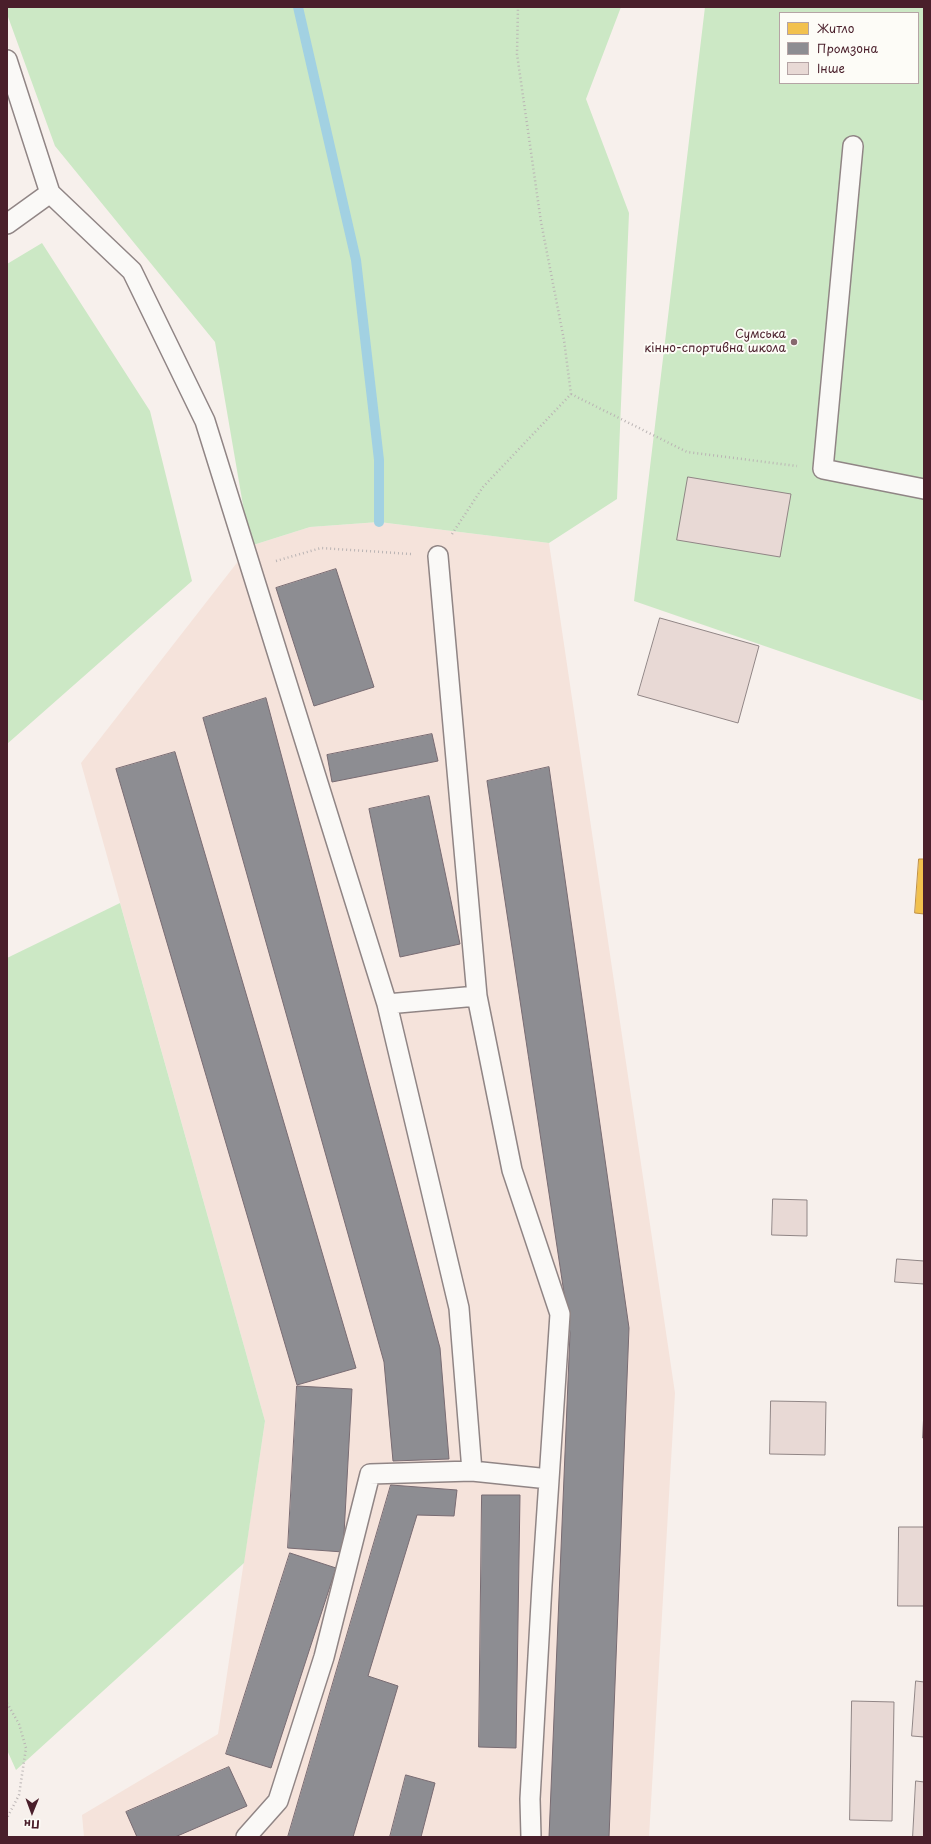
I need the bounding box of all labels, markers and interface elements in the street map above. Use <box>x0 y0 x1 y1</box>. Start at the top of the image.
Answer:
legend <box>779 12 919 84</box>
text: Житло <box>817 19 854 37</box>
text: Промзона <box>817 39 878 57</box>
text: Інше <box>817 59 845 77</box>
place label: Сумська кінно-спортивна школа <box>644 328 786 356</box>
marker: Сумська кінно-спортивна школа <box>789 337 799 347</box>
north arrow <box>12 1792 52 1832</box>
text: Пн <box>24 1816 40 1833</box>

